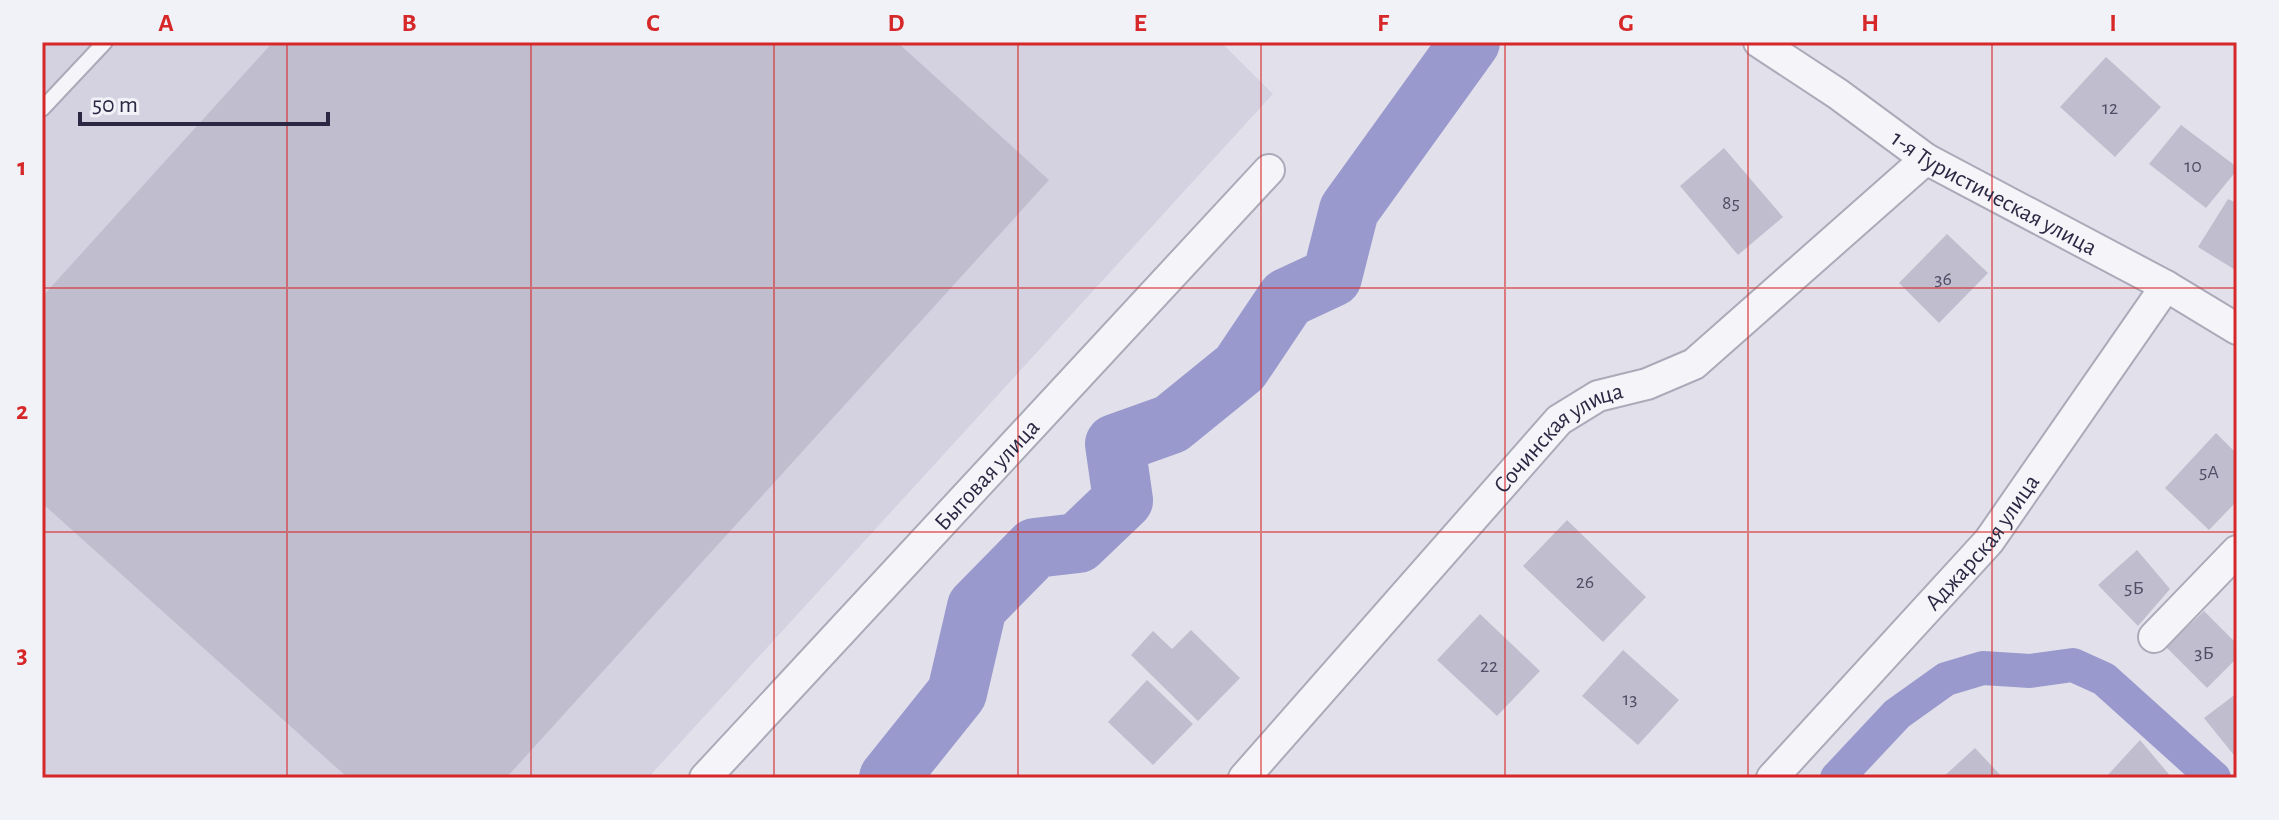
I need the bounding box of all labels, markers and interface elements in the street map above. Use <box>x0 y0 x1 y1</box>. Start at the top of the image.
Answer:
text: A <box>158 10 174 36</box>
text: B <box>401 10 417 36</box>
text: C <box>646 10 660 36</box>
text: D <box>887 10 905 36</box>
text: E <box>1133 10 1147 36</box>
text: F <box>1377 10 1390 36</box>
text: G <box>1618 10 1634 36</box>
text: H <box>1861 10 1879 36</box>
text: I <box>2109 10 2117 36</box>
scale bar <box>80 76 328 126</box>
text: 50 m <box>92 93 138 117</box>
house number: 12 <box>2102 98 2118 118</box>
street label: 1-я Туристическая улица <box>1886 127 2101 260</box>
text: 1 <box>17 154 27 180</box>
house number: 10 <box>2184 156 2202 176</box>
house number: 85 <box>1722 193 1740 213</box>
house number: 36 <box>1934 269 1952 289</box>
street label: Сочинская улица <box>1489 379 1626 498</box>
text: 2 <box>16 398 28 424</box>
street label: Бытовая улица <box>930 415 1044 535</box>
house number: 5А <box>2199 462 2219 482</box>
street label: Аджарская улица <box>1921 470 2044 615</box>
house number: 26 <box>1576 572 1594 592</box>
house number: 5Б <box>2124 578 2144 598</box>
text: 3 <box>16 642 28 668</box>
house number: 3Б <box>2194 643 2214 663</box>
house number: 22 <box>1480 656 1498 676</box>
house number: 13 <box>1622 689 1638 709</box>

